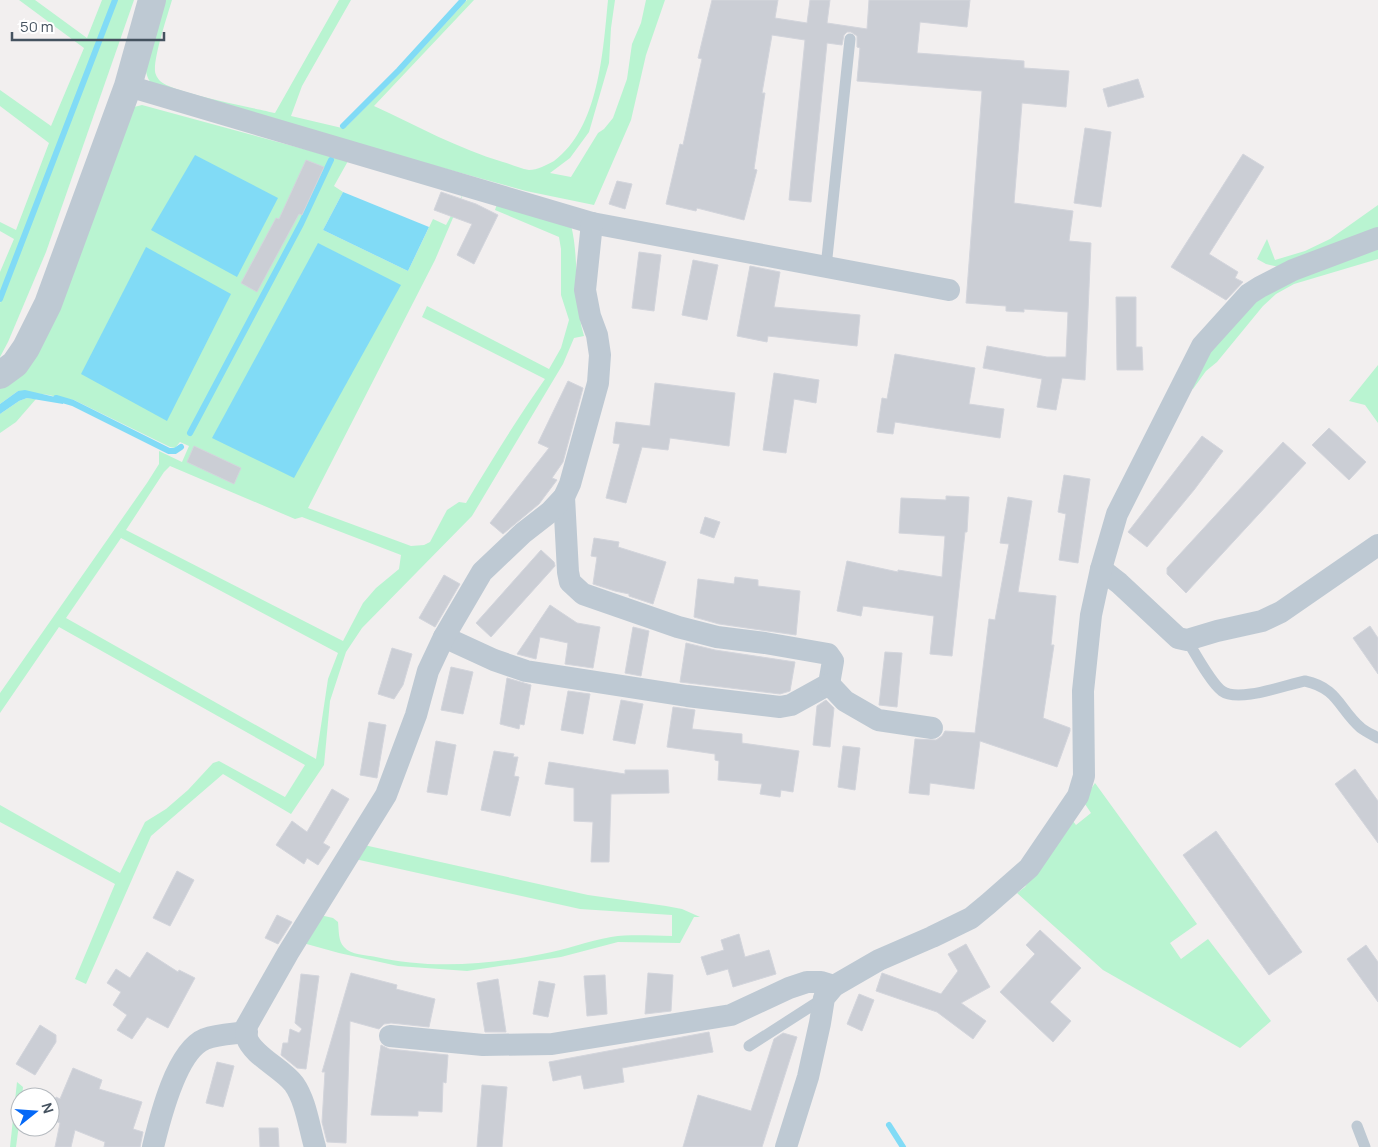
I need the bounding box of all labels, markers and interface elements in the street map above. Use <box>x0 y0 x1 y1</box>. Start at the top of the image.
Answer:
scale bar <box>12 10 165 42</box>
text: 50 m <box>20 16 54 37</box>
north arrow <box>10 1087 60 1137</box>
text: N <box>37 1100 58 1116</box>

